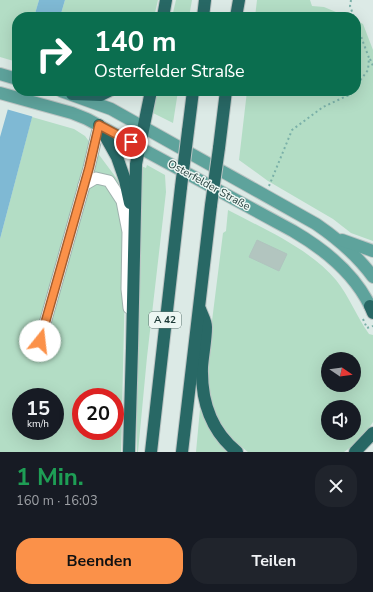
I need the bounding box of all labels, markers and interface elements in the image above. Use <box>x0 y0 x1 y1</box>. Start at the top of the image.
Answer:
text: 140 m <box>94 23 177 61</box>
icon: right <box>28 28 80 80</box>
text: Osterfelder Straße <box>94 59 245 83</box>
pin <box>114 125 148 159</box>
icon: arrive <box>120 131 142 153</box>
street label: Osterfelder Straße <box>165 156 253 214</box>
road number: A 42 <box>149 312 181 328</box>
position arrow <box>19 320 61 362</box>
north arrow <box>321 352 361 392</box>
map controls <box>321 352 361 440</box>
speed limit sign: 20 <box>72 388 124 440</box>
text: 15 <box>26 395 50 422</box>
button: sound <box>321 400 361 440</box>
text: km/h <box>27 417 49 431</box>
text: 1 Min. <box>16 461 84 493</box>
button: close <box>315 465 357 507</box>
text: 160 m · 16:03 <box>16 492 98 510</box>
button: Beenden <box>16 538 183 584</box>
button: Teilen <box>191 538 357 584</box>

